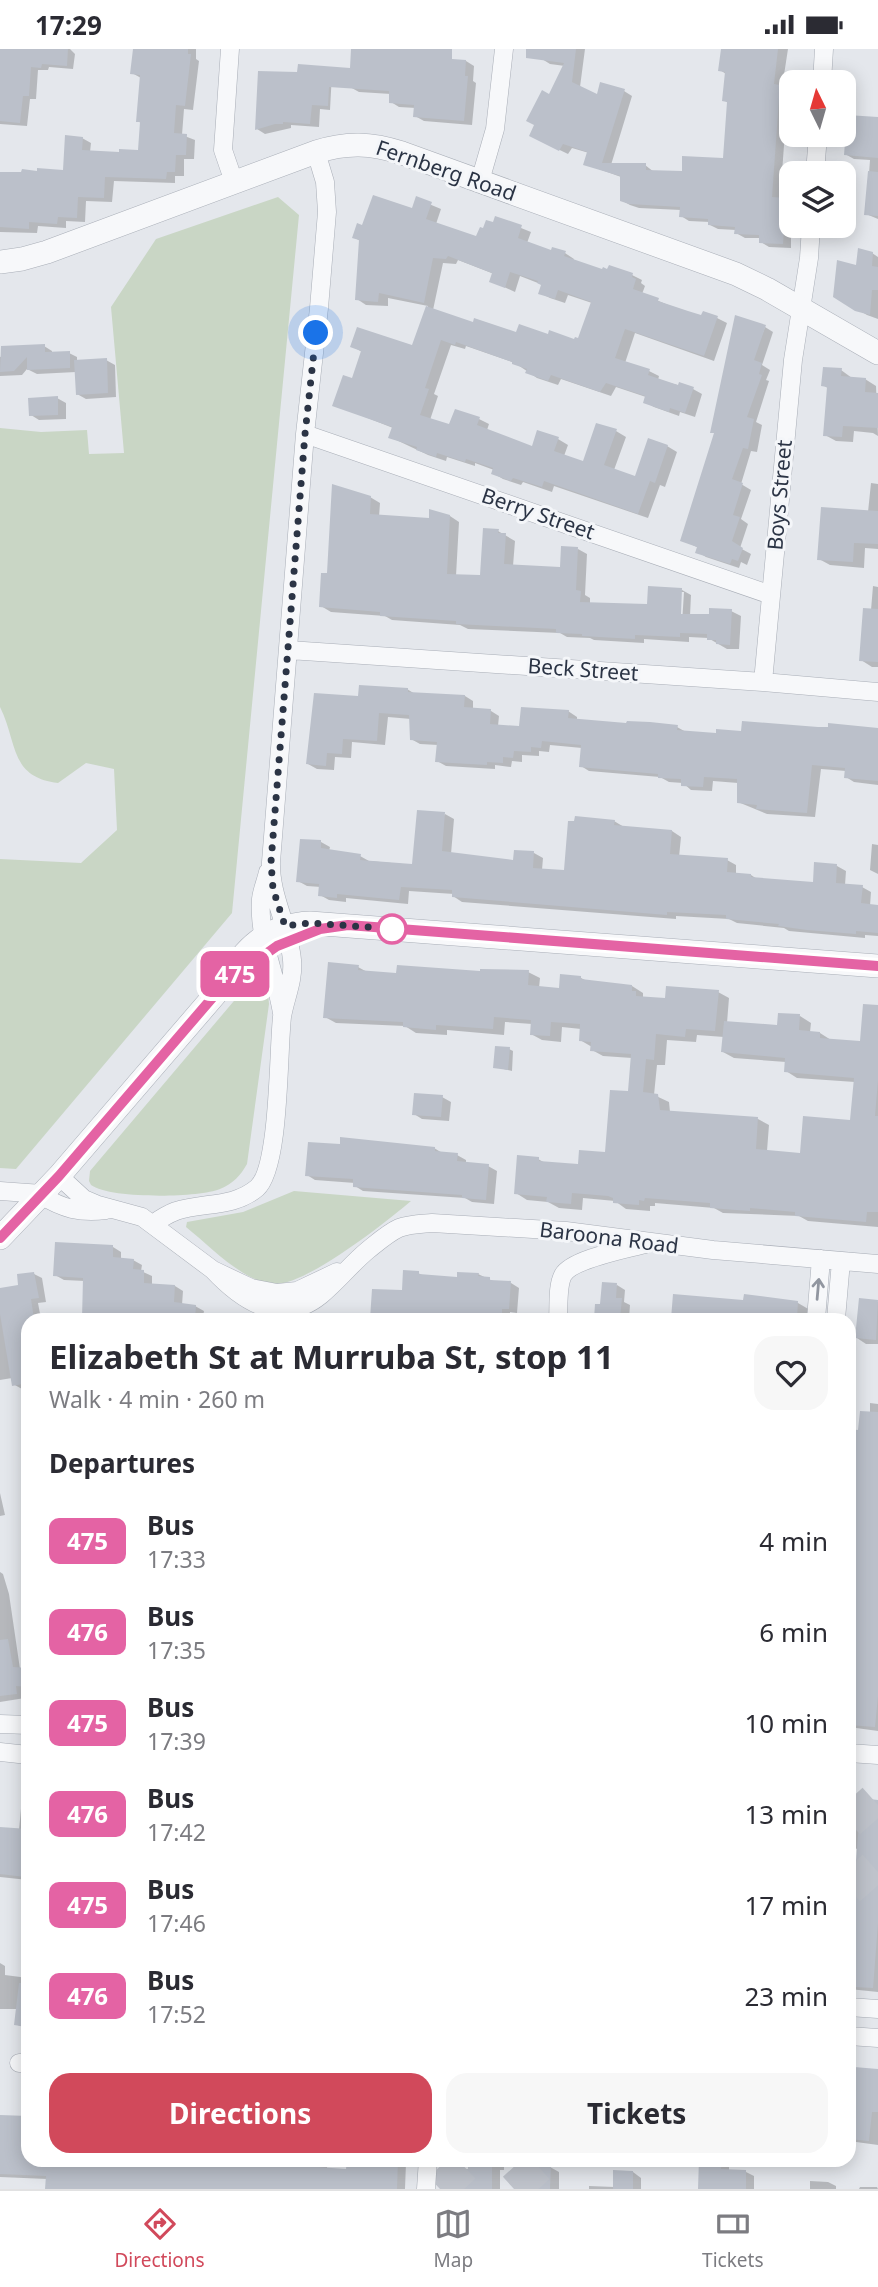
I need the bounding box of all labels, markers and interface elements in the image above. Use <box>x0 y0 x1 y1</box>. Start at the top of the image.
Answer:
text: 17:29 <box>35 7 102 43</box>
north arrow <box>779 70 856 147</box>
map controls <box>779 70 856 238</box>
street label: Fernberg Road <box>373 133 520 207</box>
button: layers <box>779 161 856 238</box>
your location <box>298 315 333 350</box>
street label: Boys Street <box>760 438 798 551</box>
street label: Berry Street <box>478 481 599 546</box>
street label: Beck Street <box>527 651 640 687</box>
unlabelled marker <box>377 914 407 944</box>
line badge: 475 <box>195 951 275 997</box>
text: 475 <box>214 957 256 990</box>
street label: Baroona Road <box>538 1215 680 1259</box>
one-way arrow <box>812 1279 825 1301</box>
text: Elizabeth St at Murruba St, stop 11 <box>49 1334 614 1379</box>
button: heart <box>754 1336 828 1410</box>
text: Walk · 4 min · 260 m <box>49 1383 265 1415</box>
text: Departures <box>49 1445 195 1481</box>
text: Bus <box>147 1507 194 1543</box>
text: 4 min <box>759 1523 828 1559</box>
text: 475 <box>67 1524 108 1557</box>
text: 17:33 <box>147 1543 206 1575</box>
text: Bus <box>147 1598 194 1634</box>
text: 6 min <box>759 1614 828 1650</box>
text: 476 <box>67 1615 108 1648</box>
text: 17:35 <box>147 1634 206 1666</box>
text: Bus <box>147 1689 194 1725</box>
text: 10 min <box>744 1705 828 1741</box>
text: 475 <box>67 1706 108 1739</box>
text: 17:39 <box>147 1725 206 1757</box>
text: Bus <box>147 1780 194 1816</box>
text: 13 min <box>744 1796 828 1832</box>
text: 476 <box>67 1797 108 1830</box>
text: 17:42 <box>147 1816 206 1848</box>
text: Bus <box>147 1871 194 1907</box>
text: 17 min <box>744 1887 828 1923</box>
text: 475 <box>67 1888 108 1921</box>
text: 17:46 <box>147 1907 206 1939</box>
text: Bus <box>147 1962 194 1998</box>
text: 23 min <box>744 1978 828 2014</box>
text: 476 <box>67 1979 108 2012</box>
text: 17:52 <box>147 1998 206 2030</box>
button: Directions <box>49 2073 432 2153</box>
button: Tickets <box>446 2073 828 2153</box>
tab: Directions <box>114 2205 205 2273</box>
tab: Map <box>434 2205 473 2273</box>
tab: Tickets <box>702 2205 764 2273</box>

